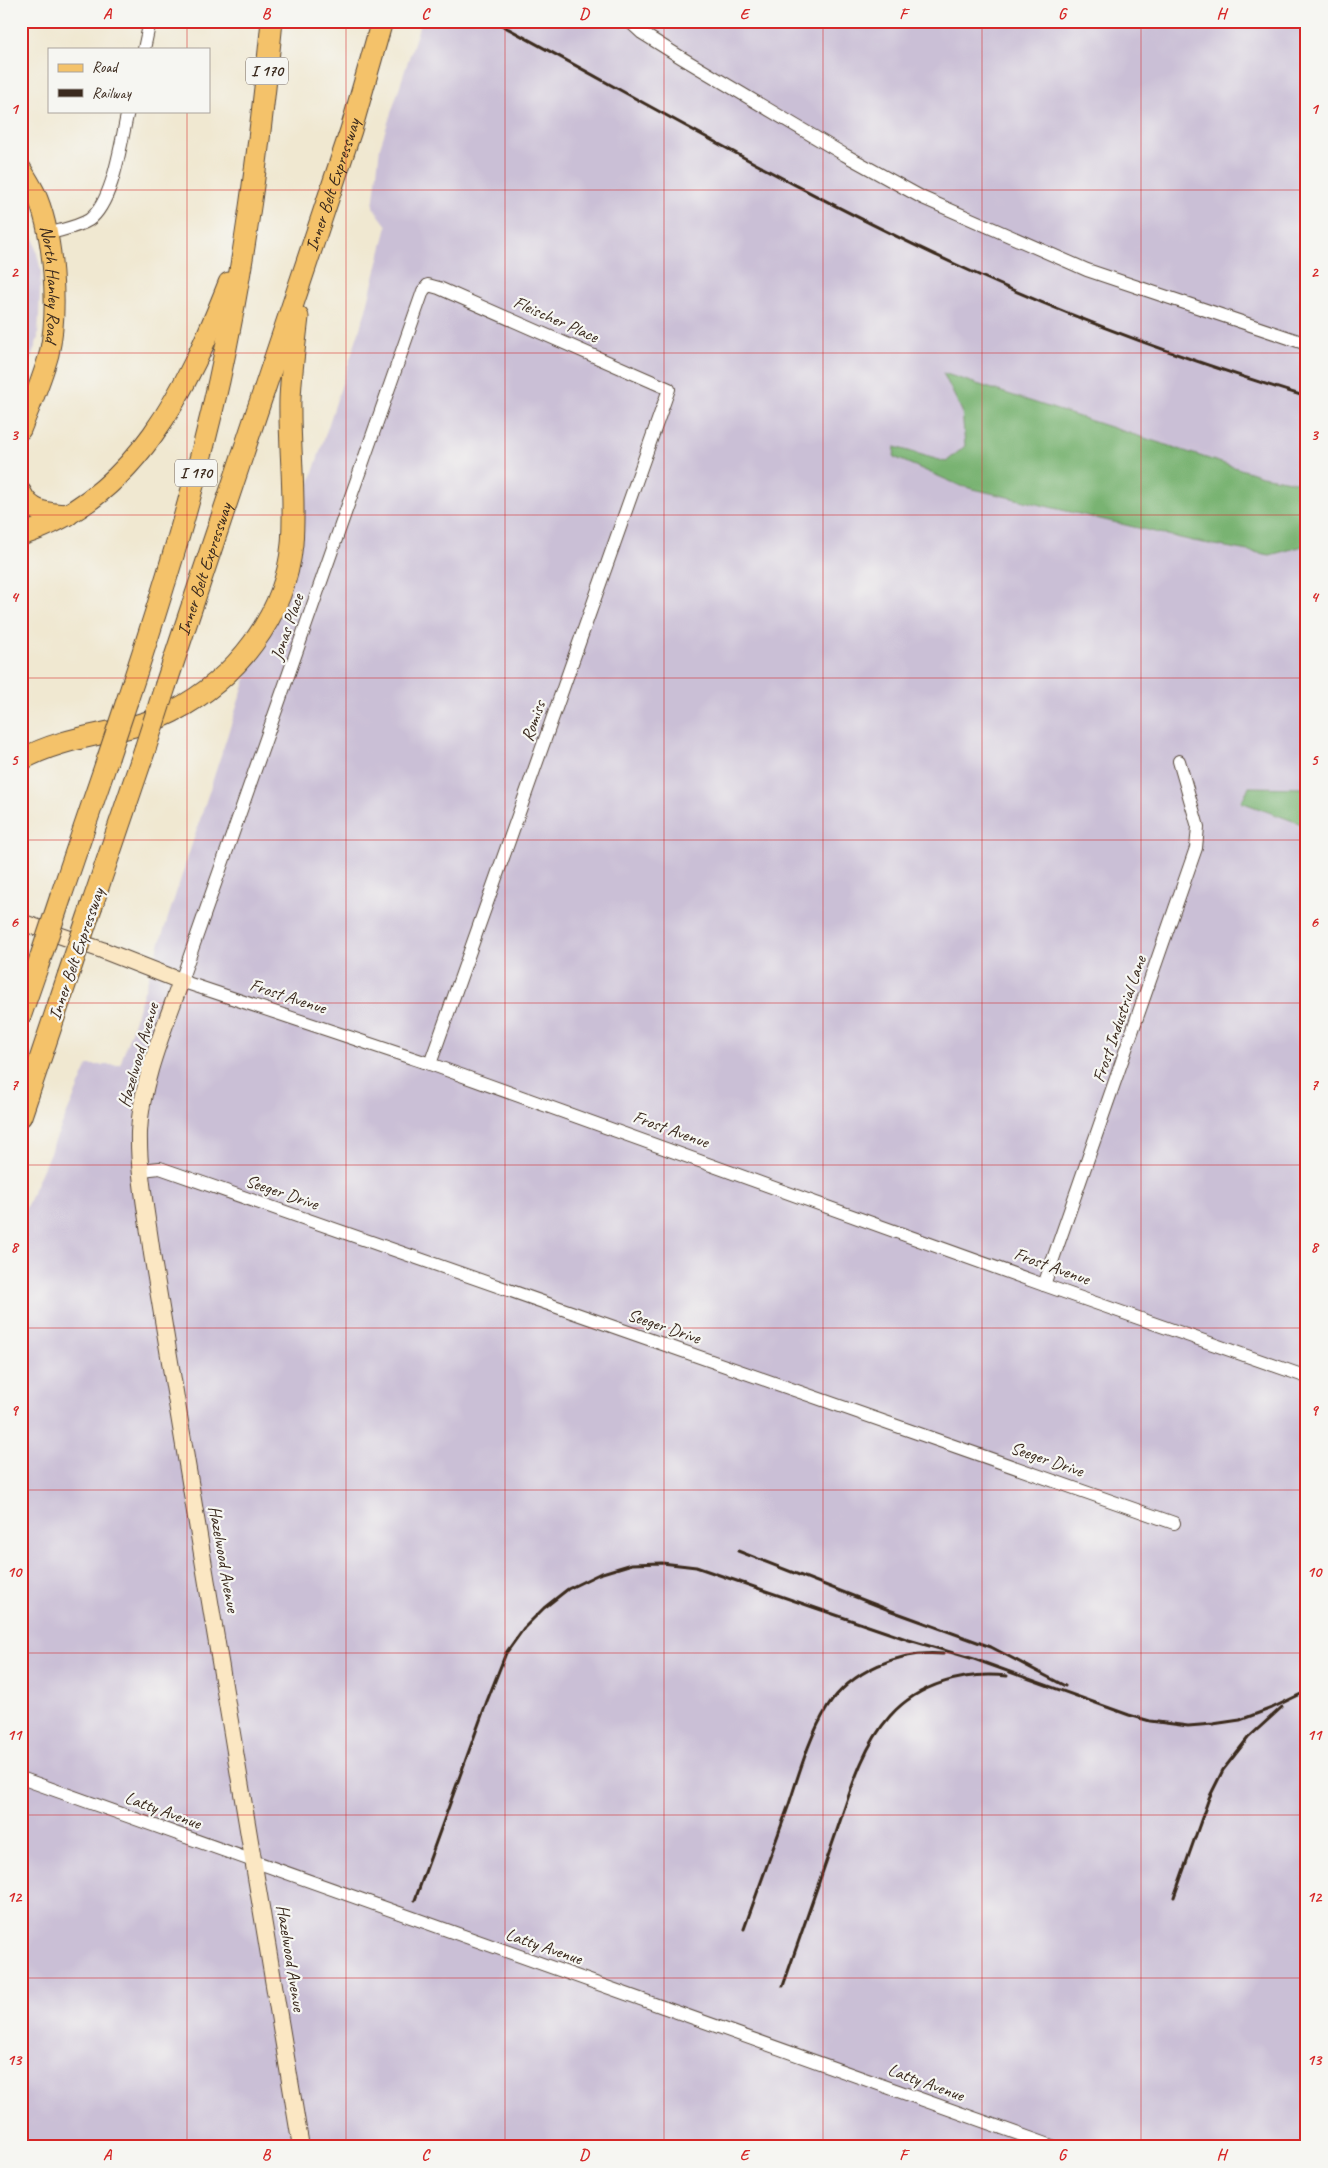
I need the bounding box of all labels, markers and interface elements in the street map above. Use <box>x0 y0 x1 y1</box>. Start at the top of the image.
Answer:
text: A <box>103 4 113 24</box>
text: B <box>262 4 272 24</box>
text: C <box>421 4 431 24</box>
text: D <box>579 4 590 24</box>
text: E <box>740 4 751 24</box>
text: F <box>899 4 910 24</box>
text: G <box>1058 4 1068 24</box>
text: H <box>1216 4 1228 24</box>
legend <box>48 48 210 112</box>
text: Road <box>92 58 119 77</box>
road number: I 170 <box>246 58 288 84</box>
text: Railway <box>92 84 133 103</box>
text: 1 <box>10 99 19 119</box>
text: 1 <box>1310 99 1319 119</box>
street label: Inner Belt Expressway <box>300 115 365 254</box>
street label: North Hanley Road <box>35 223 65 347</box>
text: 2 <box>10 262 19 282</box>
text: 2 <box>1310 262 1319 282</box>
street label: Fleischer Place <box>510 291 603 348</box>
text: 3 <box>10 425 19 445</box>
text: 3 <box>1310 425 1319 445</box>
road number: I 170 <box>175 459 217 486</box>
street label: Inner Belt Expressway <box>172 498 237 638</box>
text: 4 <box>10 587 19 607</box>
text: 4 <box>1310 587 1319 607</box>
street label: Jonas Place <box>265 590 309 664</box>
street label: Romiss <box>516 696 551 744</box>
text: 5 <box>11 750 20 770</box>
text: 5 <box>1311 750 1320 770</box>
street label: Inner Belt Expressway <box>43 883 110 1023</box>
text: 6 <box>10 912 19 932</box>
text: 6 <box>1310 912 1319 932</box>
street label: Frost Industrial Lane <box>1087 952 1151 1085</box>
street label: Frost Avenue <box>247 973 330 1019</box>
street label: Hazelwood Avenue <box>113 999 164 1110</box>
text: 7 <box>10 1075 19 1095</box>
text: 7 <box>1310 1075 1319 1095</box>
street label: Frost Avenue <box>630 1105 713 1153</box>
street label: Seeger Drive <box>243 1169 322 1215</box>
text: 8 <box>10 1237 19 1257</box>
text: 8 <box>1310 1237 1319 1257</box>
street label: Frost Avenue <box>1011 1242 1094 1290</box>
street label: Seeger Drive <box>625 1303 704 1349</box>
text: 9 <box>10 1400 19 1420</box>
text: 9 <box>1310 1400 1319 1420</box>
street label: Seeger Drive <box>1008 1436 1087 1482</box>
street label: Hazelwood Avenue <box>204 1504 244 1615</box>
text: 10 <box>7 1562 23 1582</box>
text: 10 <box>1307 1562 1323 1582</box>
text: 11 <box>7 1725 23 1745</box>
text: 11 <box>1307 1725 1323 1745</box>
street label: Latty Avenue <box>122 1786 205 1834</box>
text: 12 <box>7 1887 23 1907</box>
text: 12 <box>1307 1887 1323 1907</box>
street label: Hazelwood Avenue <box>272 1903 310 2014</box>
street label: Latty Avenue <box>503 1923 586 1970</box>
text: 13 <box>7 2050 23 2070</box>
text: 13 <box>1307 2050 1323 2070</box>
street label: Latty Avenue <box>885 2058 968 2106</box>
text: A <box>103 2145 113 2165</box>
text: B <box>262 2145 272 2165</box>
text: C <box>421 2145 431 2165</box>
text: D <box>579 2145 590 2165</box>
text: E <box>740 2145 751 2165</box>
text: F <box>899 2145 910 2165</box>
text: G <box>1058 2145 1068 2165</box>
text: H <box>1216 2145 1228 2165</box>

